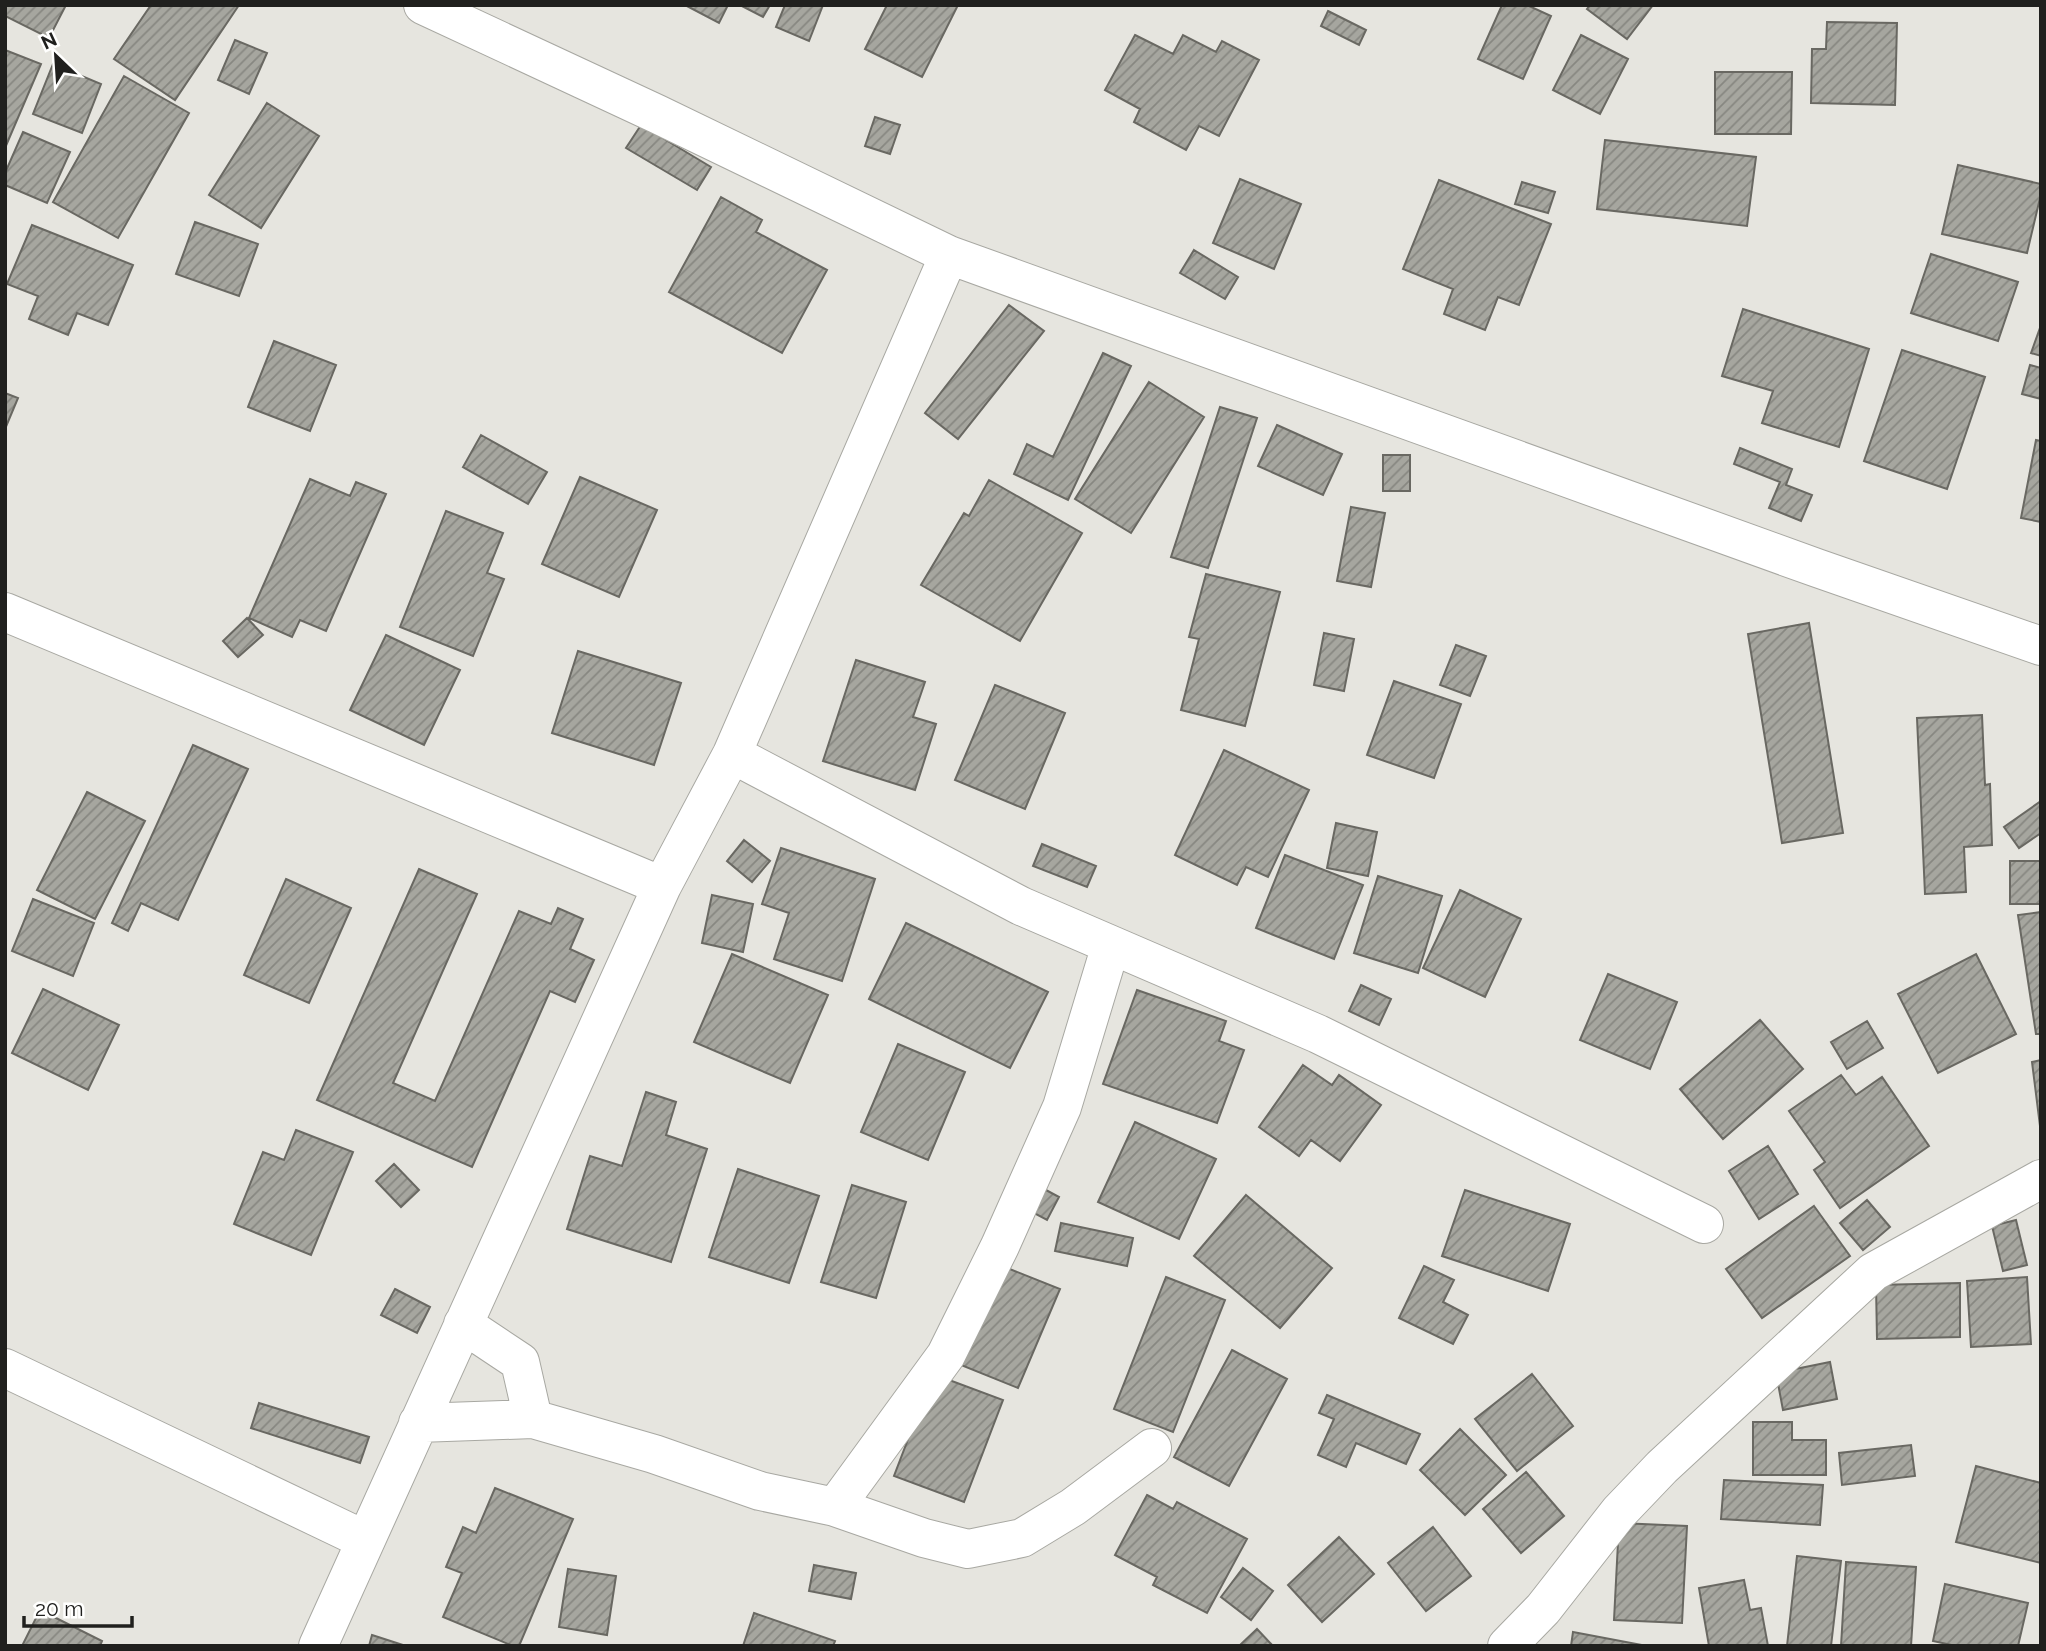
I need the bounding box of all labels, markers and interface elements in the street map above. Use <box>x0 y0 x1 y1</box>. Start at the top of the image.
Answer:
north arrow <box>21 21 91 91</box>
text: N <box>38 28 60 54</box>
scale bar <box>24 1584 133 1628</box>
text: 20 m <box>35 1596 83 1621</box>

